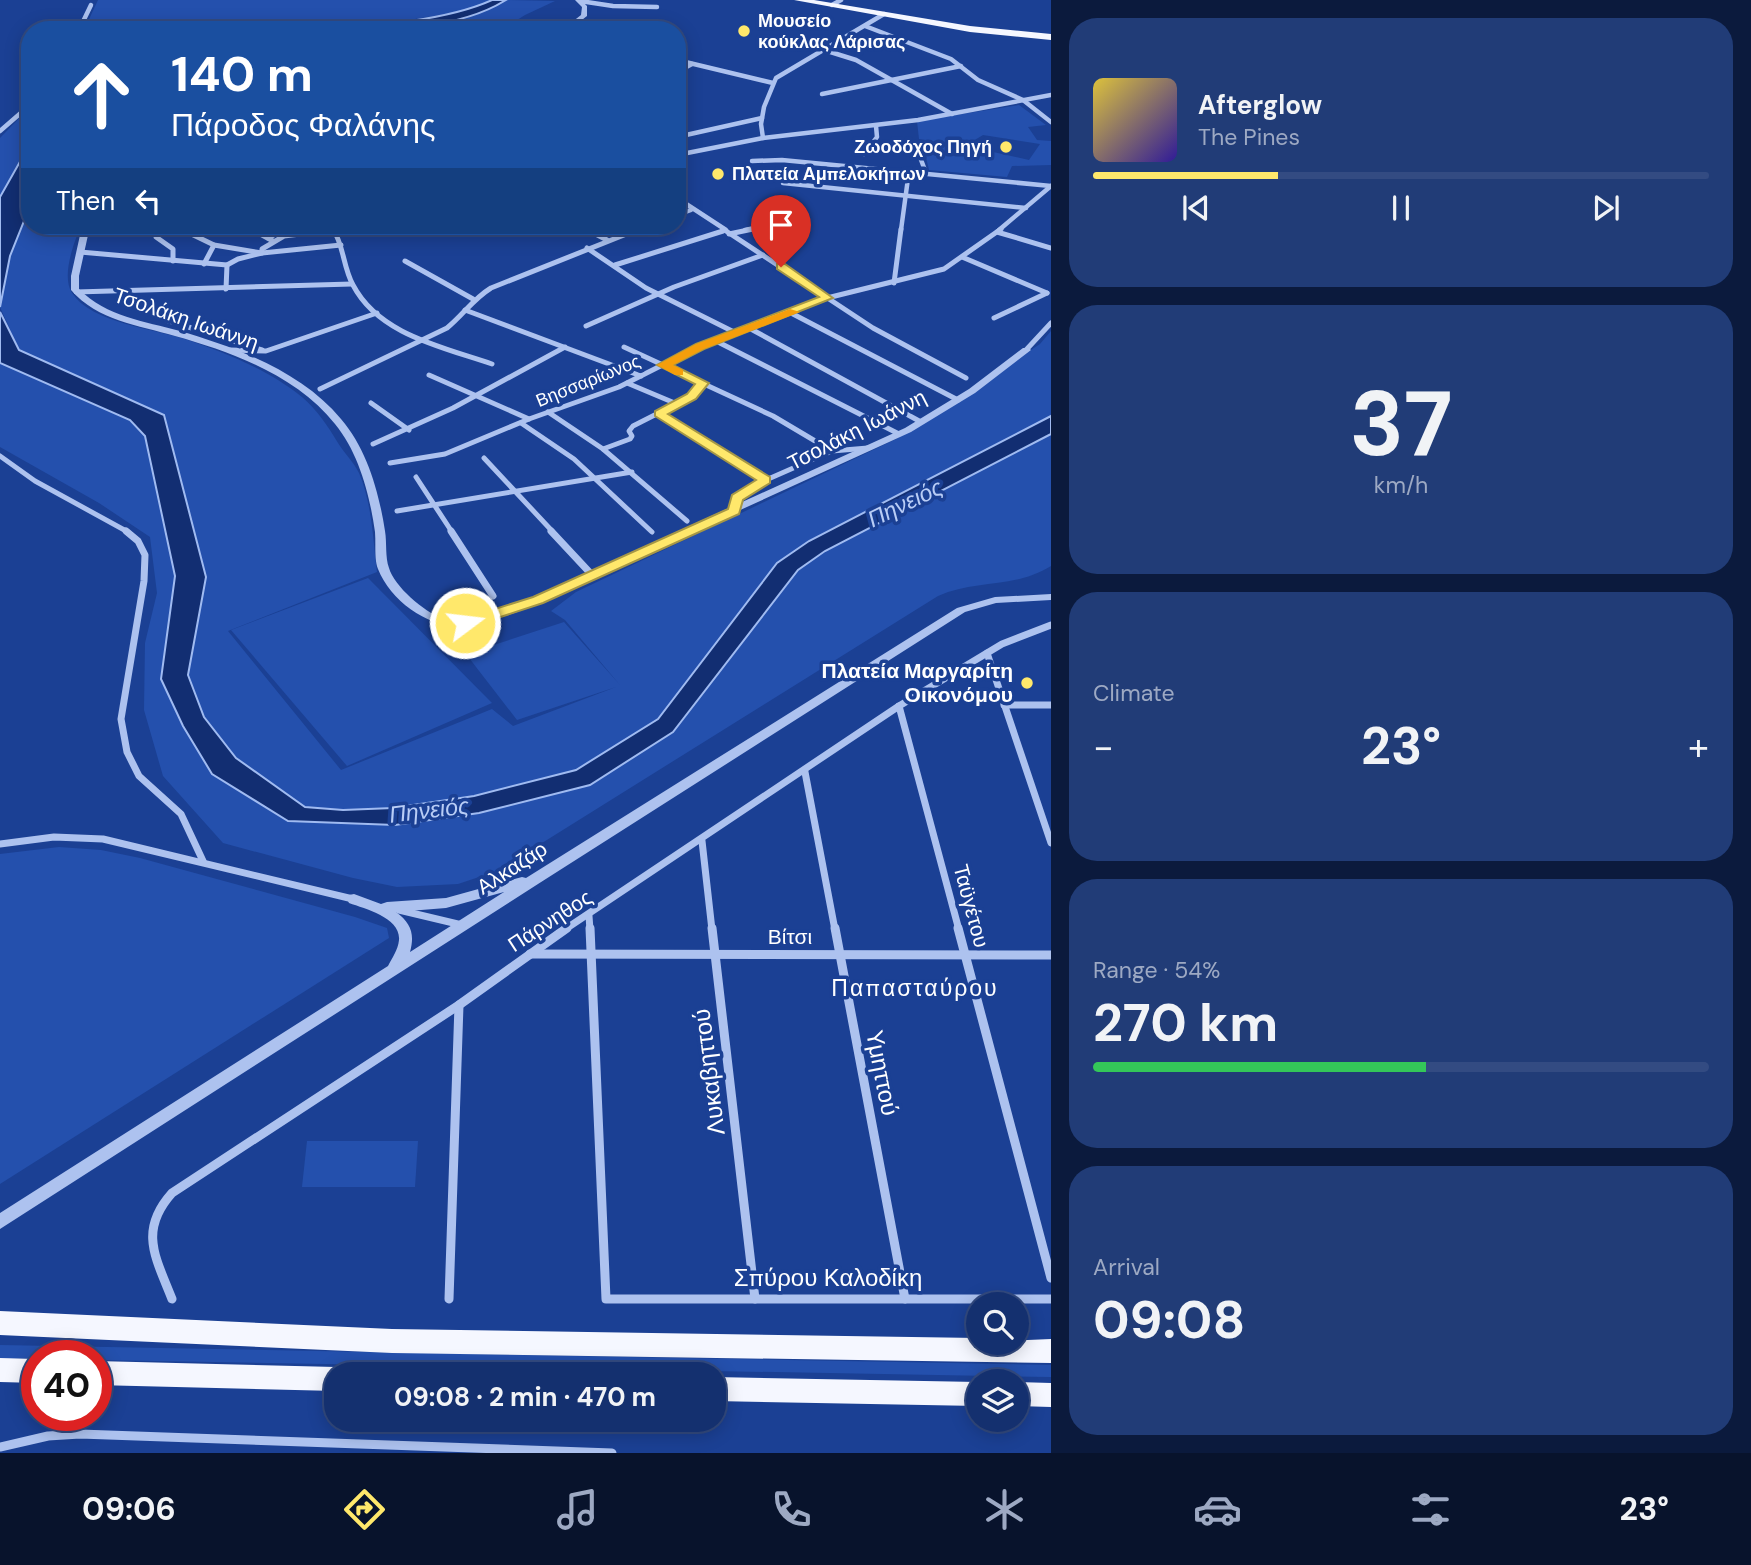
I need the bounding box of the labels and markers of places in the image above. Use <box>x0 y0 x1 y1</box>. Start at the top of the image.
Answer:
place label: Μουσείο κούκλας Λάρισας <box>758 9 905 54</box>
marker: Μουσείο κούκλας Λάρισας <box>736 23 752 39</box>
place label: Ζωοδόχος Πηγή <box>854 135 992 159</box>
marker: Ζωοδόχος Πηγή <box>998 139 1014 155</box>
place label: Πλατεία Αμπελοκήπων <box>732 162 926 186</box>
marker: Πλατεία Αμπελοκήπων <box>710 166 726 182</box>
pin <box>751 195 811 267</box>
place label: Πλατεία Μαργαρίτη Οικονόμου <box>821 657 1013 709</box>
marker: Πλατεία Μαργαρίτη Οικονόμου <box>1019 675 1035 691</box>

